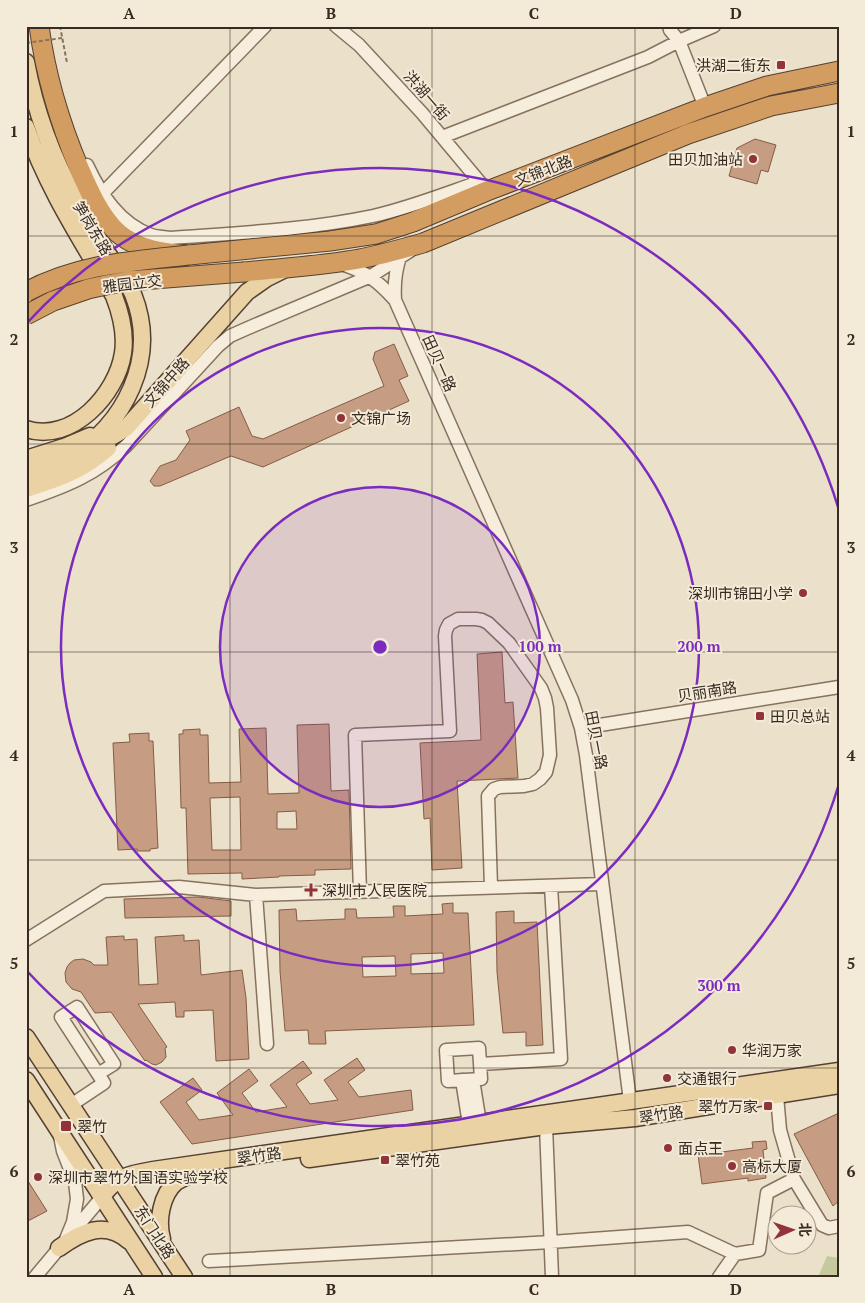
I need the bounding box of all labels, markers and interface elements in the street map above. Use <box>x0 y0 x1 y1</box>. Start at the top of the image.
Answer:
text: A <box>123 2 135 24</box>
text: B <box>326 2 336 24</box>
text: C <box>529 2 539 24</box>
text: D <box>730 2 742 24</box>
place label: 洪湖二街东 <box>696 55 771 75</box>
marker: 洪湖二街东 <box>775 59 787 71</box>
street label: 洪湖一街 <box>400 66 454 124</box>
text: 1 <box>9 120 19 142</box>
text: 1 <box>846 120 856 142</box>
place label: 田贝加油站 <box>668 149 743 169</box>
street label: 文锦北路 <box>511 150 575 190</box>
marker: 田贝加油站 <box>747 153 759 165</box>
street label: 笋岗东路 <box>69 197 117 259</box>
street label: 雅园立交 <box>101 269 163 297</box>
text: 2 <box>9 328 19 350</box>
text: 2 <box>846 328 856 350</box>
street label: 田贝一路 <box>419 332 461 394</box>
street label: 文锦中路 <box>139 353 193 411</box>
place label: 文锦广场 <box>351 408 411 428</box>
marker: 文锦广场 <box>335 412 347 424</box>
text: 3 <box>9 536 19 558</box>
text: 3 <box>846 536 856 558</box>
place label: 深圳市锦田小学 <box>688 583 793 603</box>
marker: 深圳市锦田小学 <box>797 587 809 599</box>
text: 100 m <box>518 636 562 656</box>
text: 200 m <box>677 636 721 656</box>
centre of rings <box>371 638 389 656</box>
street label: 贝丽南路 <box>676 676 738 706</box>
place label: 田贝总站 <box>770 706 830 726</box>
street label: 田贝一路 <box>581 709 613 771</box>
marker: 田贝总站 <box>754 710 766 722</box>
text: 4 <box>9 744 19 766</box>
text: 4 <box>846 744 856 766</box>
place label: 深圳市人民医院 <box>322 880 427 900</box>
marker: 深圳市人民医院 <box>304 883 318 897</box>
text: 5 <box>9 952 19 974</box>
text: 5 <box>846 952 856 974</box>
text: 300 m <box>697 975 741 995</box>
place label: 华润万家 <box>742 1040 802 1060</box>
marker: 华润万家 <box>726 1044 738 1056</box>
place label: 交通银行 <box>677 1068 737 1088</box>
marker: 交通银行 <box>661 1072 673 1084</box>
place label: 翠竹万家 <box>698 1096 758 1116</box>
marker: 翠竹万家 <box>762 1100 774 1112</box>
street label: 翠竹路 <box>637 1101 685 1127</box>
place label: 翠竹 <box>77 1116 107 1136</box>
marker: 翠竹 <box>59 1119 73 1133</box>
place label: 面点王 <box>678 1138 723 1158</box>
street label: 翠竹路 <box>235 1142 283 1168</box>
marker: 面点王 <box>662 1142 674 1154</box>
place label: 翠竹苑 <box>395 1150 440 1170</box>
marker: 翠竹苑 <box>379 1154 391 1166</box>
place label: 高标大厦 <box>742 1156 802 1176</box>
text: 6 <box>9 1160 19 1182</box>
marker: 高标大厦 <box>726 1160 738 1172</box>
text: 6 <box>846 1160 856 1182</box>
place label: 深圳市翠竹外国语实验学校 <box>48 1167 228 1187</box>
marker: 深圳市翠竹外国语实验学校 <box>32 1171 44 1183</box>
street label: 东门北路 <box>130 1201 180 1263</box>
north arrow <box>768 1206 818 1256</box>
text: 北 <box>796 1222 815 1237</box>
text: A <box>123 1278 135 1300</box>
text: B <box>326 1278 336 1300</box>
text: C <box>529 1278 539 1300</box>
text: D <box>730 1278 742 1300</box>

